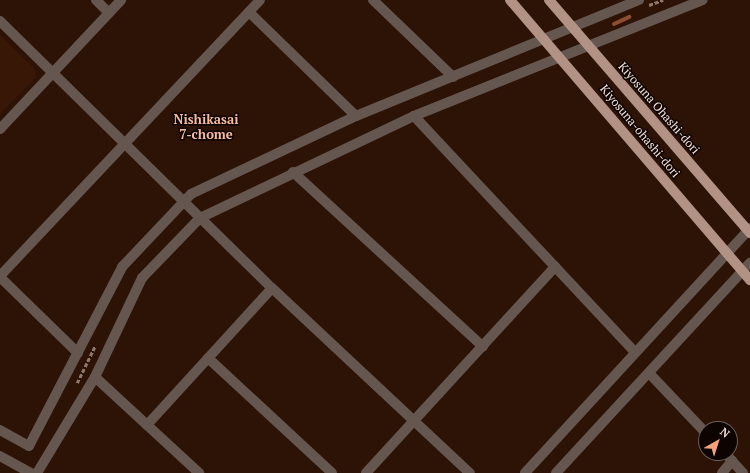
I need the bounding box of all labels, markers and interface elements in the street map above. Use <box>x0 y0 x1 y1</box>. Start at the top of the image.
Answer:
street label: Kiyosuna Ohashi-dori <box>615 59 703 157</box>
street label: Kiyosuna-ohashi-dori <box>597 82 683 180</box>
district label: Nishikasai 7-chome <box>174 112 238 143</box>
north arrow <box>698 421 738 461</box>
text: N <box>717 424 733 441</box>

